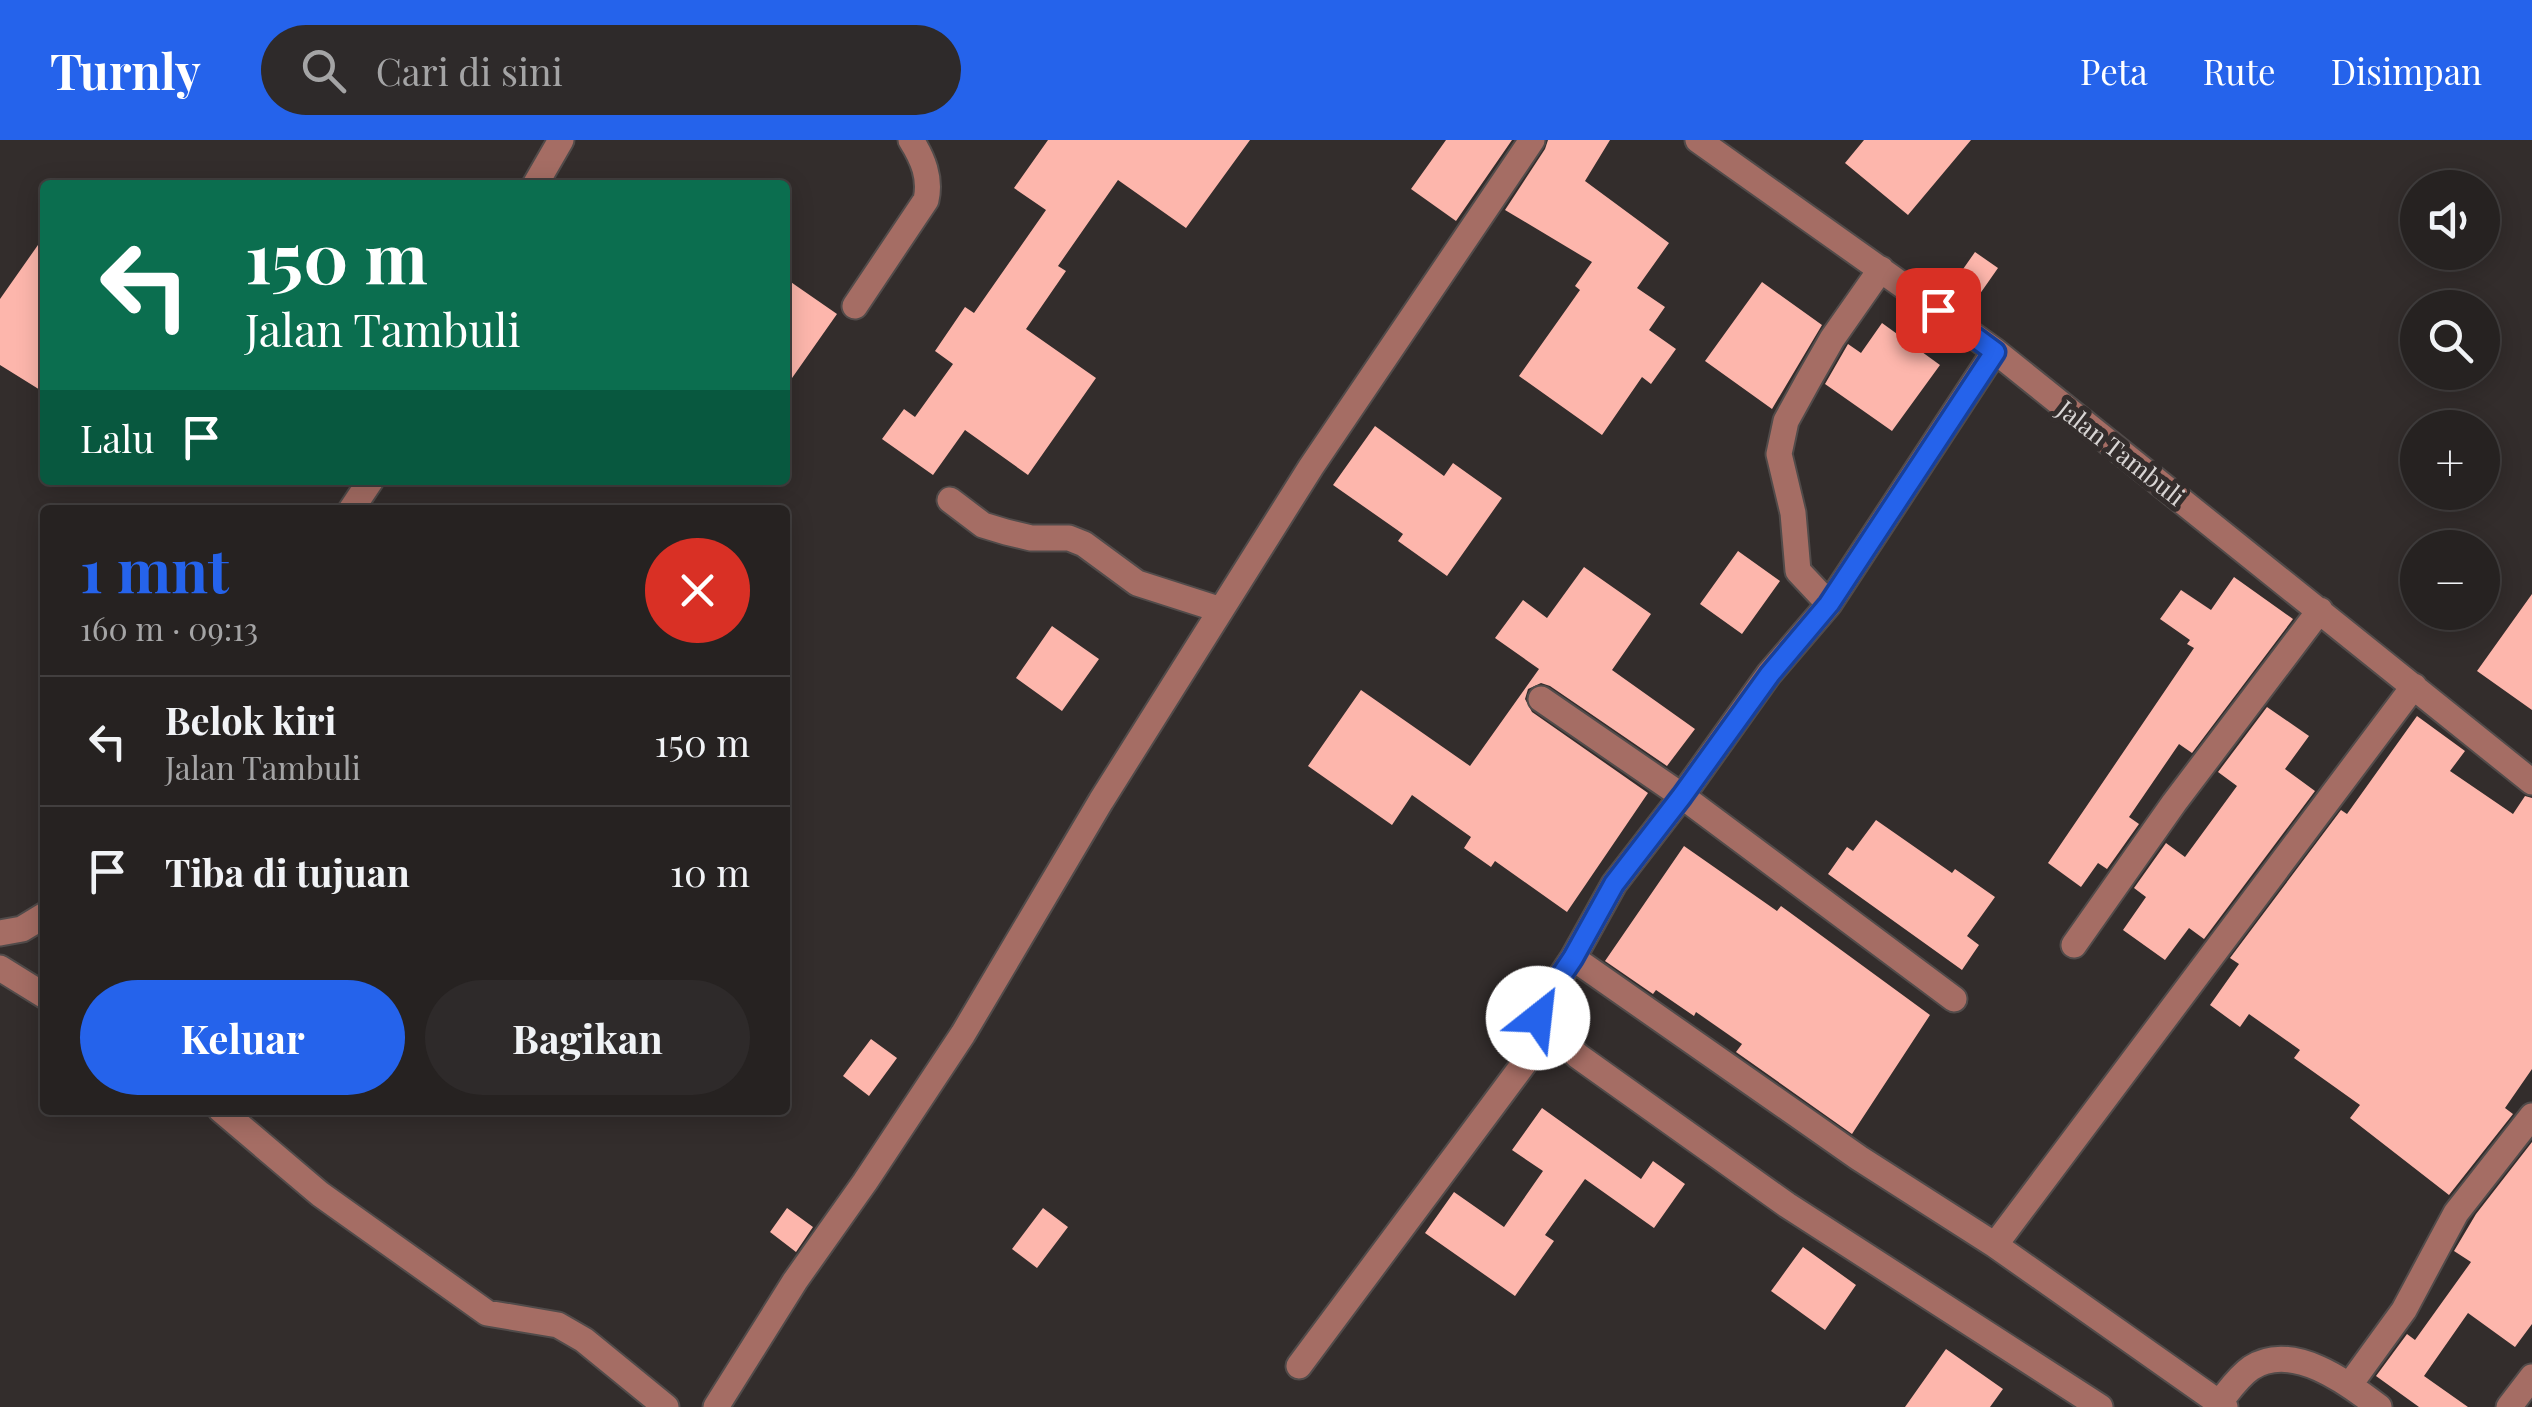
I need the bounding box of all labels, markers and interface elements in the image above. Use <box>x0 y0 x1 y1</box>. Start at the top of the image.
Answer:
search box <box>261 25 961 115</box>
text: Turnly <box>50 38 201 102</box>
icon: search <box>296 43 351 98</box>
text: Cari di sini <box>376 45 563 96</box>
text: Peta <box>2080 47 2148 94</box>
text: Rute <box>2203 47 2276 94</box>
text: Disimpan <box>2331 47 2482 94</box>
map controls <box>2400 170 2500 630</box>
button: sound <box>2400 170 2500 270</box>
text: 150 m <box>245 208 428 302</box>
icon: left <box>80 220 210 350</box>
pin <box>1896 268 1981 353</box>
icon: arrive <box>1911 283 1966 338</box>
button: search <box>2400 290 2500 390</box>
text: Jalan Tambuli <box>245 298 521 358</box>
street label: Jalan Tambuli <box>2051 391 2192 512</box>
icon: arrive <box>174 410 229 465</box>
button: + <box>2400 410 2500 510</box>
text: Lalu <box>80 412 154 463</box>
text: 1 mnt <box>80 528 229 608</box>
button: − <box>2400 530 2500 630</box>
button: close <box>645 538 750 643</box>
text: 160 m · 09:13 <box>80 606 258 649</box>
text: Belok kiri <box>165 694 337 745</box>
icon: left <box>80 714 135 769</box>
text: 150 m <box>655 716 750 767</box>
text: Jalan Tambuli <box>165 745 361 788</box>
icon: arrive <box>80 844 135 899</box>
text: Tiba di tujuan <box>165 846 410 897</box>
text: 10 m <box>670 846 750 897</box>
position arrow <box>1486 966 1590 1070</box>
button: Keluar <box>80 980 405 1095</box>
button: Bagikan <box>425 980 750 1095</box>

